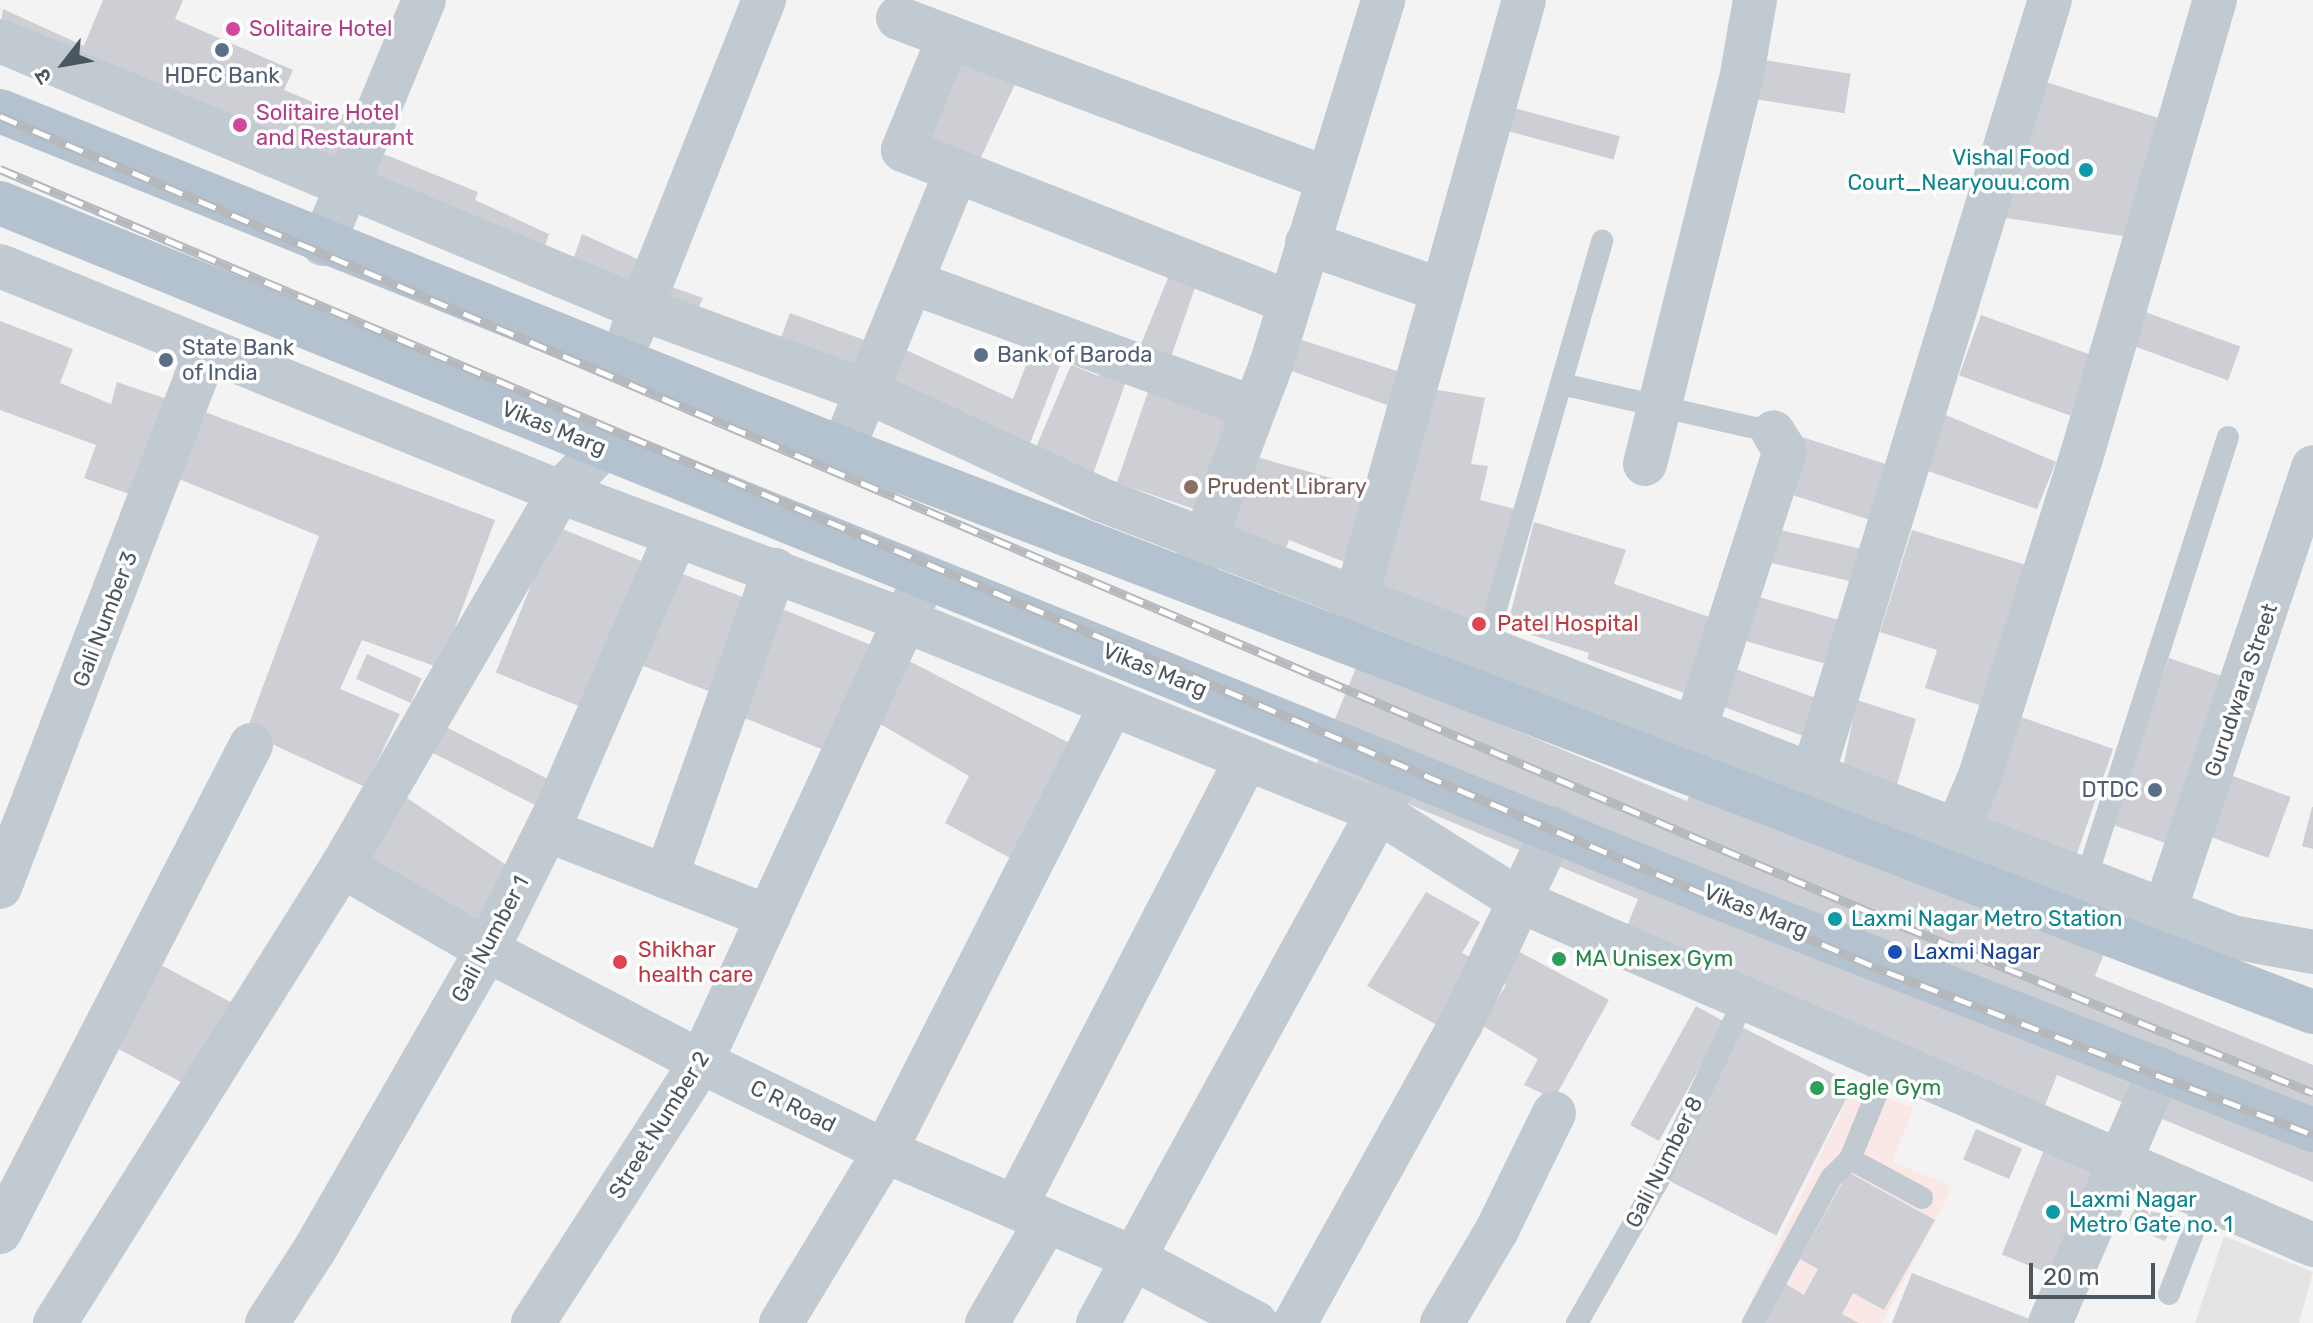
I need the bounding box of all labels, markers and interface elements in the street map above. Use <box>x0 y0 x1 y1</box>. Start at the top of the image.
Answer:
place label: Solitaire Hotel <box>249 16 392 42</box>
marker: Solitaire Hotel <box>224 20 242 38</box>
north arrow <box>24 24 104 104</box>
marker: HDFC Bank <box>213 41 231 59</box>
place label: HDFC Bank <box>164 63 280 89</box>
text: उ <box>28 64 58 89</box>
place label: Solitaire Hotel and Restaurant <box>256 99 414 150</box>
marker: Solitaire Hotel and Restaurant <box>231 116 249 134</box>
place label: Vishal Food Court_Nearyouu.com <box>1847 144 2070 196</box>
marker: Vishal Food Court_Nearyouu.com <box>2077 161 2095 179</box>
place label: State Bank of India <box>182 334 294 386</box>
place label: Bank of Baroda <box>997 342 1153 368</box>
marker: Bank of Baroda <box>972 346 990 364</box>
marker: State Bank of India <box>157 351 175 369</box>
street label: Vikas Marg <box>498 395 610 461</box>
place label: Prudent Library <box>1207 474 1367 500</box>
marker: Prudent Library <box>1182 478 1200 496</box>
street label: Gali Number 3 <box>67 547 143 691</box>
street label: Gurudwara Street <box>2199 600 2283 780</box>
place label: Patel Hospital <box>1497 611 1639 637</box>
marker: Patel Hospital <box>1468 613 1490 635</box>
street label: Vikas Marg <box>1099 637 1211 703</box>
place label: DTDC <box>2082 777 2139 803</box>
marker: DTDC <box>2146 781 2164 799</box>
street label: Gali Number 1 <box>446 871 534 1007</box>
street label: Vikas Marg <box>1700 878 1812 944</box>
place label: Laxmi Nagar Metro Station <box>1851 906 2123 932</box>
marker: Laxmi Nagar Metro Station <box>1826 910 1844 928</box>
place label: Shikhar health care <box>638 936 753 988</box>
place label: Laxmi Nagar <box>1913 939 2041 965</box>
marker: Laxmi Nagar <box>1884 941 1906 963</box>
place label: MA Unisex Gym <box>1575 946 1734 972</box>
marker: MA Unisex Gym <box>1550 950 1568 968</box>
marker: Shikhar health care <box>609 951 631 973</box>
street label: Street Number 2 <box>603 1046 715 1204</box>
street label: C R Road <box>746 1074 840 1138</box>
place label: Eagle Gym <box>1833 1075 1941 1101</box>
marker: Eagle Gym <box>1808 1079 1826 1097</box>
street label: Gali Number 8 <box>1619 1092 1709 1232</box>
place label: Laxmi Nagar Metro Gate no. 1 <box>2069 1186 2233 1238</box>
marker: Laxmi Nagar Metro Gate no. 1 <box>2044 1203 2062 1221</box>
scale bar <box>2033 1247 2159 1297</box>
text: 20 m <box>2043 1263 2100 1291</box>

